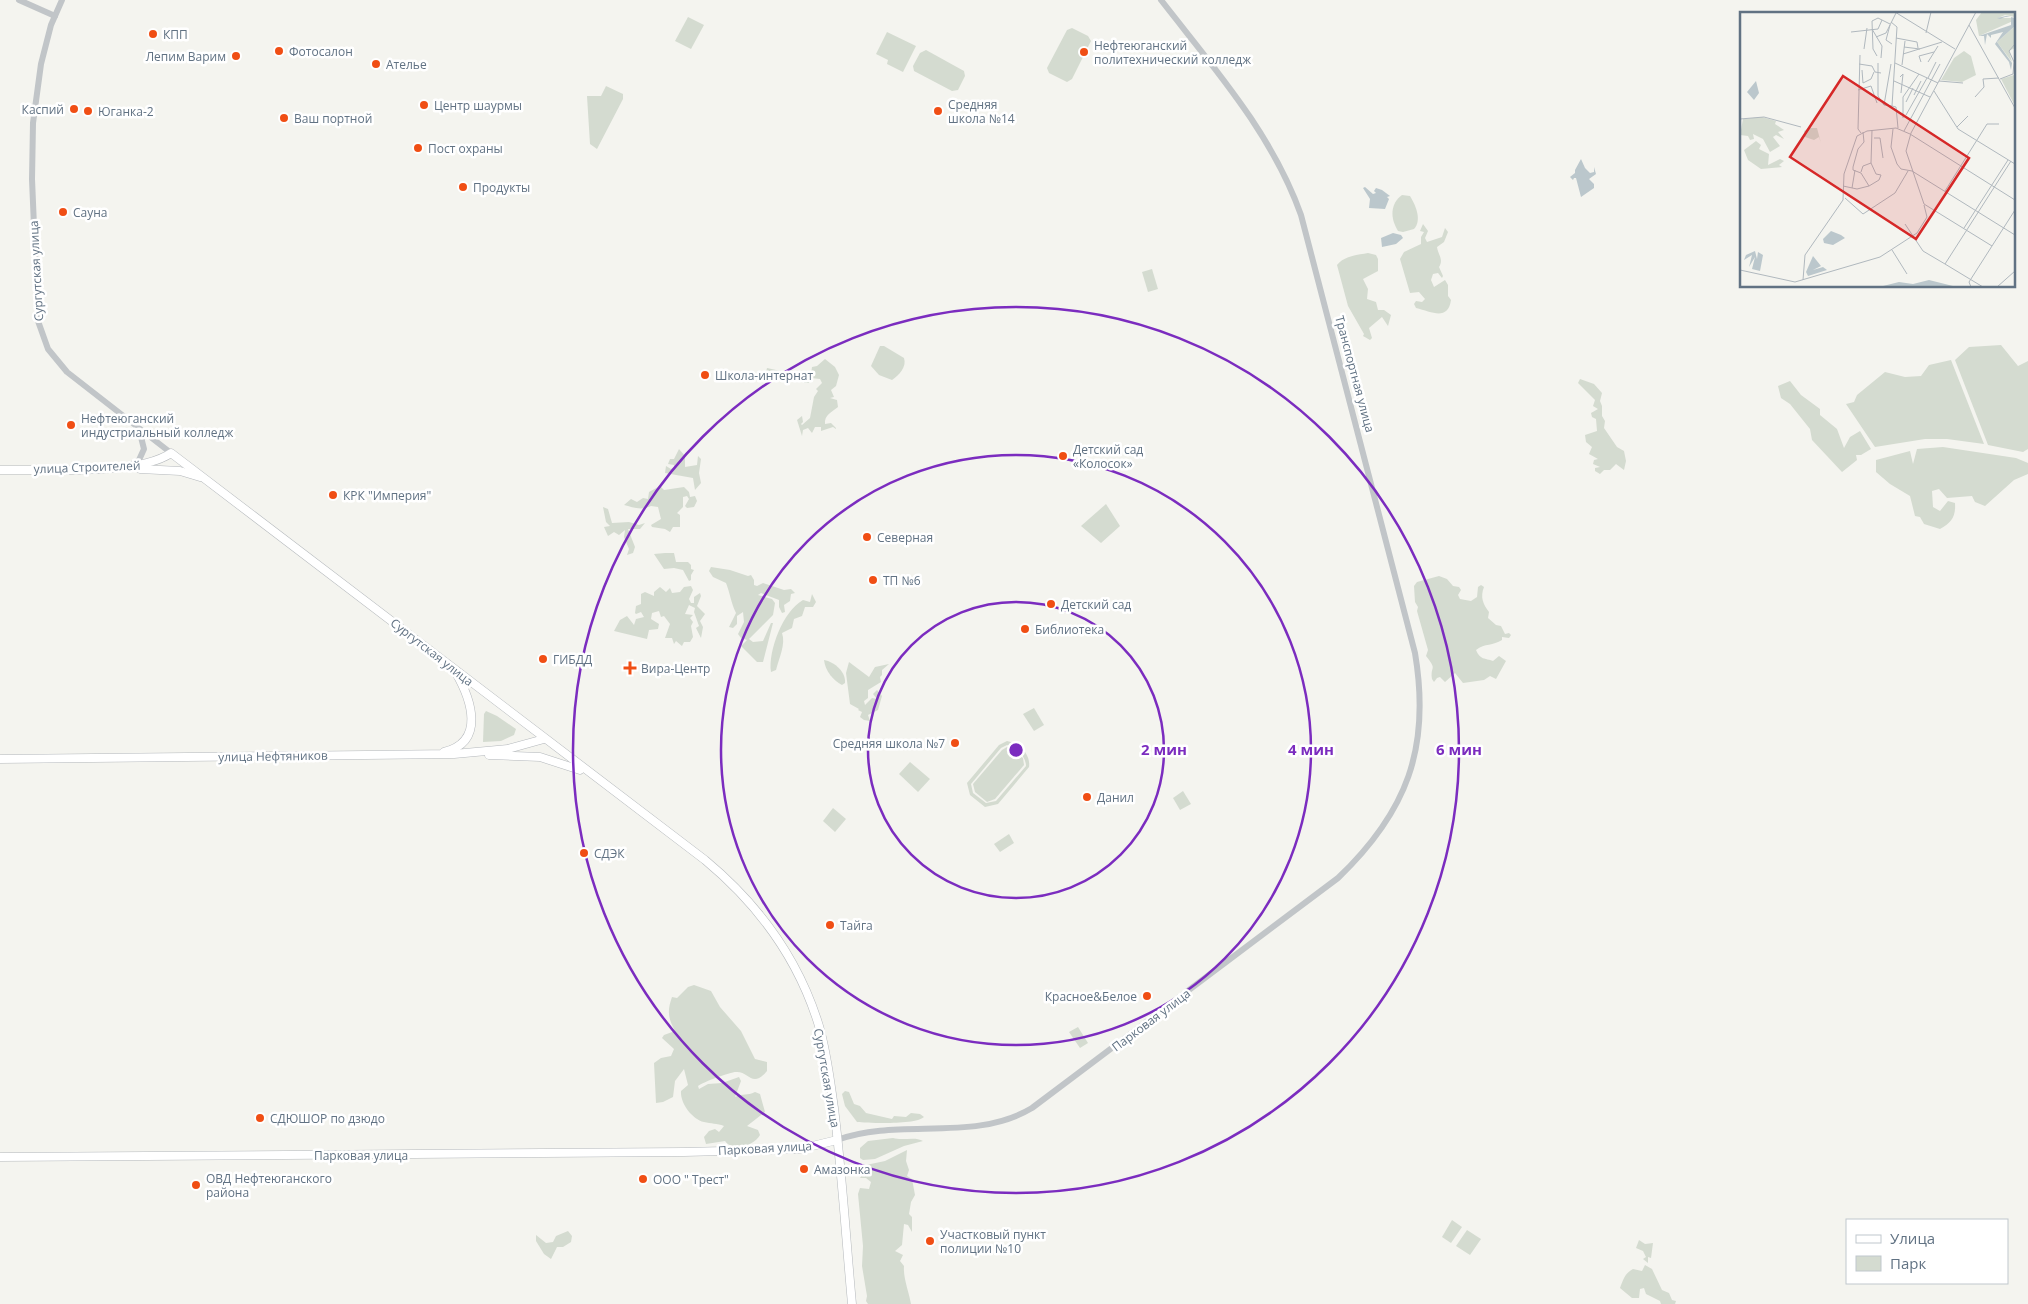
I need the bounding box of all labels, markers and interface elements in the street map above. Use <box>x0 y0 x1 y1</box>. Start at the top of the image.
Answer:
inset map <box>1740 12 2016 288</box>
place label: КПП <box>163 26 188 43</box>
marker: КПП <box>147 28 159 40</box>
place label: Нефтеюганский политехнический колледж <box>1094 37 1251 68</box>
place label: Фотосалон <box>289 43 353 60</box>
marker: Фотосалон <box>273 45 285 57</box>
marker: Нефтеюганский политехнический колледж <box>1078 46 1090 58</box>
place label: Лепим Варим <box>146 48 226 65</box>
marker: Лепим Варим <box>230 50 242 62</box>
place label: Ателье <box>386 56 427 73</box>
marker: Ателье <box>370 58 382 70</box>
place label: Средняя школа №14 <box>948 96 1015 127</box>
place label: Центр шаурмы <box>434 97 522 114</box>
marker: Центр шаурмы <box>418 99 430 111</box>
place label: Каспий <box>22 101 64 118</box>
marker: Каспий <box>68 103 80 115</box>
place label: Юганка-2 <box>98 103 154 120</box>
marker: Юганка-2 <box>82 105 94 117</box>
marker: Средняя школа №14 <box>932 105 944 117</box>
place label: Ваш портной <box>294 110 372 127</box>
marker: Ваш портной <box>278 112 290 124</box>
place label: Пост охраны <box>428 140 503 157</box>
marker: Пост охраны <box>412 142 424 154</box>
place label: Продукты <box>473 179 530 196</box>
marker: Продукты <box>457 181 469 193</box>
place label: Сауна <box>73 204 108 221</box>
marker: Сауна <box>57 206 69 218</box>
street label: Сургутская улица <box>25 220 47 322</box>
street label: Транспортная улица <box>1331 314 1379 434</box>
place label: Школа-интернат <box>715 367 813 384</box>
marker: Школа-интернат <box>699 369 711 381</box>
place label: Нефтеюганский индустриальный колледж <box>81 410 233 441</box>
marker: Нефтеюганский индустриальный колледж <box>65 419 77 431</box>
place label: Детский сад «Колосок» <box>1073 441 1143 472</box>
marker: Детский сад «Колосок» <box>1057 450 1069 462</box>
street label: улица Строителей <box>33 457 141 477</box>
place label: КРК "Империя" <box>343 487 431 504</box>
marker: КРК "Империя" <box>327 489 339 501</box>
place label: Северная <box>877 529 933 546</box>
marker: Северная <box>861 531 873 543</box>
place label: ТП №6 <box>883 572 921 589</box>
marker: ТП №6 <box>867 574 879 586</box>
place label: Детский сад <box>1061 596 1131 613</box>
marker: Детский сад <box>1045 598 1057 610</box>
street label: Сургутская улица <box>387 614 477 690</box>
place label: Библиотека <box>1035 621 1104 638</box>
marker: Библиотека <box>1019 623 1031 635</box>
place label: ГИБДД <box>553 651 592 668</box>
marker: ГИБДД <box>537 653 549 665</box>
place label: Вира-Центр <box>641 660 710 677</box>
marker: Вира-Центр <box>623 661 637 675</box>
place label: Средняя школа №7 <box>833 735 945 752</box>
marker: Средняя школа №7 <box>949 737 961 749</box>
text: 2 мин <box>1141 739 1187 759</box>
text: 4 мин <box>1288 739 1334 759</box>
text: 6 мин <box>1436 739 1482 759</box>
centre of rings <box>1007 741 1025 759</box>
street label: улица Нефтяников <box>218 747 328 765</box>
place label: Данил <box>1097 789 1134 806</box>
marker: Данил <box>1081 791 1093 803</box>
place label: СДЭК <box>594 845 625 862</box>
marker: СДЭК <box>578 847 590 859</box>
place label: Тайга <box>840 917 873 934</box>
marker: Тайга <box>824 919 836 931</box>
street label: Парковая улица <box>1108 985 1194 1055</box>
place label: Красное&Белое <box>1045 988 1137 1005</box>
marker: Красное&Белое <box>1141 990 1153 1002</box>
street label: Сургутская улица <box>810 1027 844 1129</box>
place label: СДЮШОР по дзюдо <box>270 1110 385 1127</box>
marker: СДЮШОР по дзюдо <box>254 1112 266 1124</box>
street label: Парковая улица <box>718 1137 812 1159</box>
street label: Парковая улица <box>314 1147 408 1164</box>
place label: Амазонка <box>814 1161 871 1178</box>
marker: Амазонка <box>798 1163 810 1175</box>
place label: ОВД Нефтеюганского района <box>206 1170 332 1201</box>
place label: ООО " Трест" <box>653 1171 729 1188</box>
marker: ООО " Трест" <box>637 1173 649 1185</box>
marker: ОВД Нефтеюганского района <box>190 1179 202 1191</box>
legend <box>1846 1219 2008 1284</box>
place label: Участковый пункт полиции №10 <box>940 1226 1046 1257</box>
text: Улица <box>1890 1228 1935 1248</box>
marker: Участковый пункт полиции №10 <box>924 1235 936 1247</box>
text: Парк <box>1890 1253 1926 1273</box>

